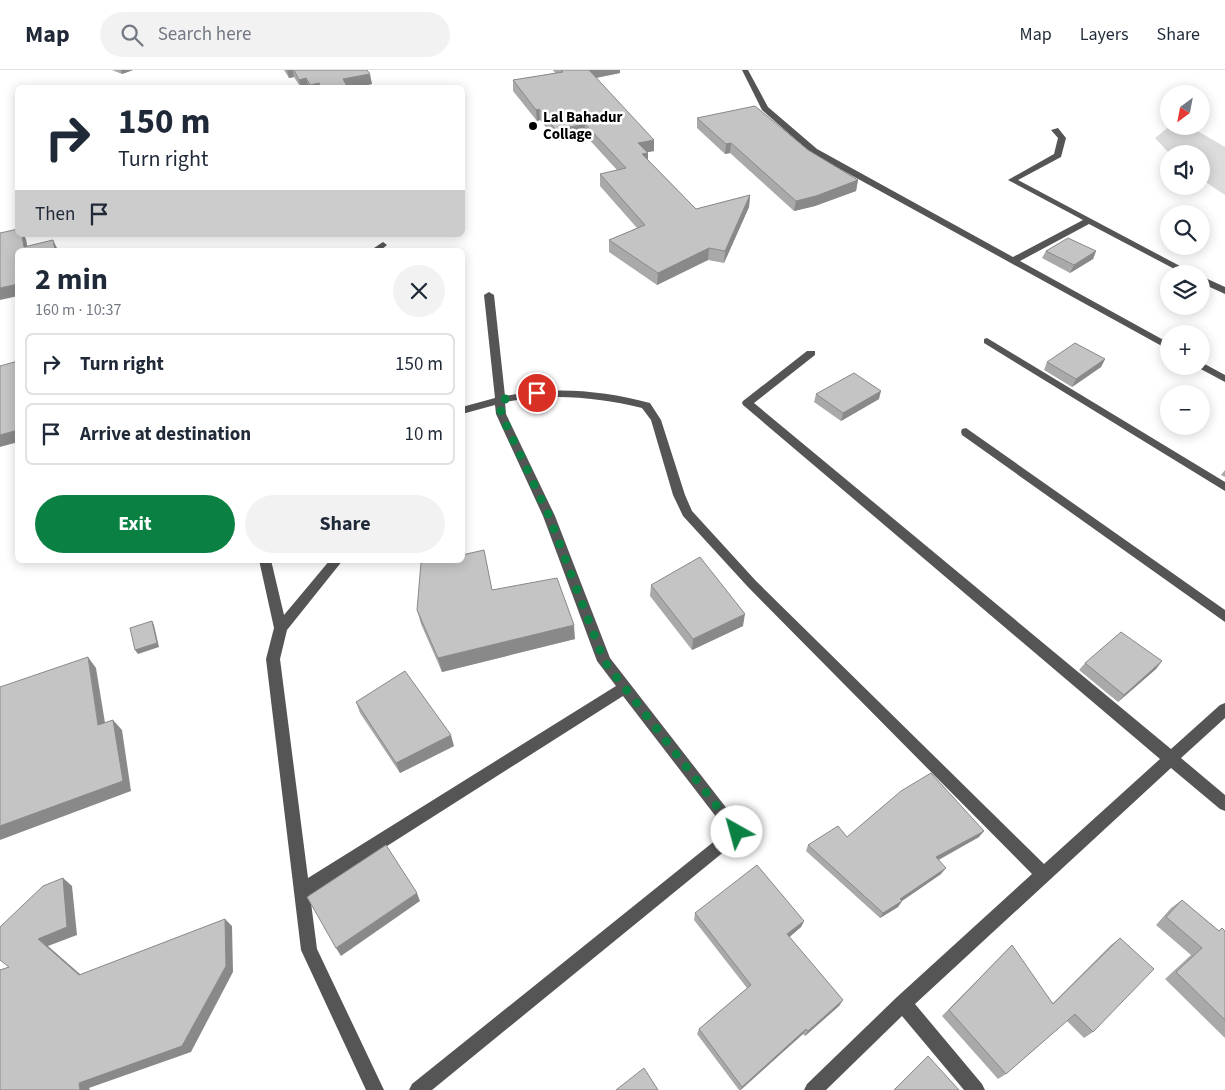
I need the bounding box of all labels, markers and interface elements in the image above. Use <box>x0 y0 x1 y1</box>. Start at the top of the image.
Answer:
search box <box>100 12 450 57</box>
text: Map <box>25 17 70 52</box>
icon: search <box>118 21 146 49</box>
text: Search here <box>158 21 251 48</box>
text: Map <box>1020 22 1052 47</box>
text: Layers <box>1080 22 1129 47</box>
text: Share <box>1157 22 1200 47</box>
north arrow <box>1160 85 1210 135</box>
map controls <box>1160 85 1210 435</box>
text: 150 m <box>118 97 210 147</box>
icon: right <box>35 105 100 170</box>
place label: Lal Bahadur Collage <box>543 107 623 145</box>
marker: Lal Bahadur Collage <box>527 120 539 132</box>
text: Turn right <box>118 143 208 175</box>
button: sound <box>1160 145 1210 195</box>
icon: arrive <box>85 200 113 228</box>
text: Then <box>35 201 75 228</box>
button: search <box>1160 205 1210 255</box>
text: 2 min <box>35 258 108 301</box>
button: close <box>393 265 445 317</box>
button: layers <box>1160 265 1210 315</box>
text: 160 m · 10:37 <box>35 299 122 321</box>
button: + <box>1160 325 1210 375</box>
icon: right <box>37 350 65 378</box>
text: Turn right <box>80 351 164 378</box>
text: 150 m <box>395 351 443 378</box>
pin <box>516 372 558 414</box>
icon: arrive <box>523 379 551 407</box>
button: − <box>1160 385 1210 435</box>
icon: arrive <box>37 420 65 448</box>
text: Arrive at destination <box>80 421 251 448</box>
text: 10 m <box>405 421 443 448</box>
button: Exit <box>35 495 235 553</box>
button: Share <box>245 495 445 553</box>
position arrow <box>710 805 762 857</box>

